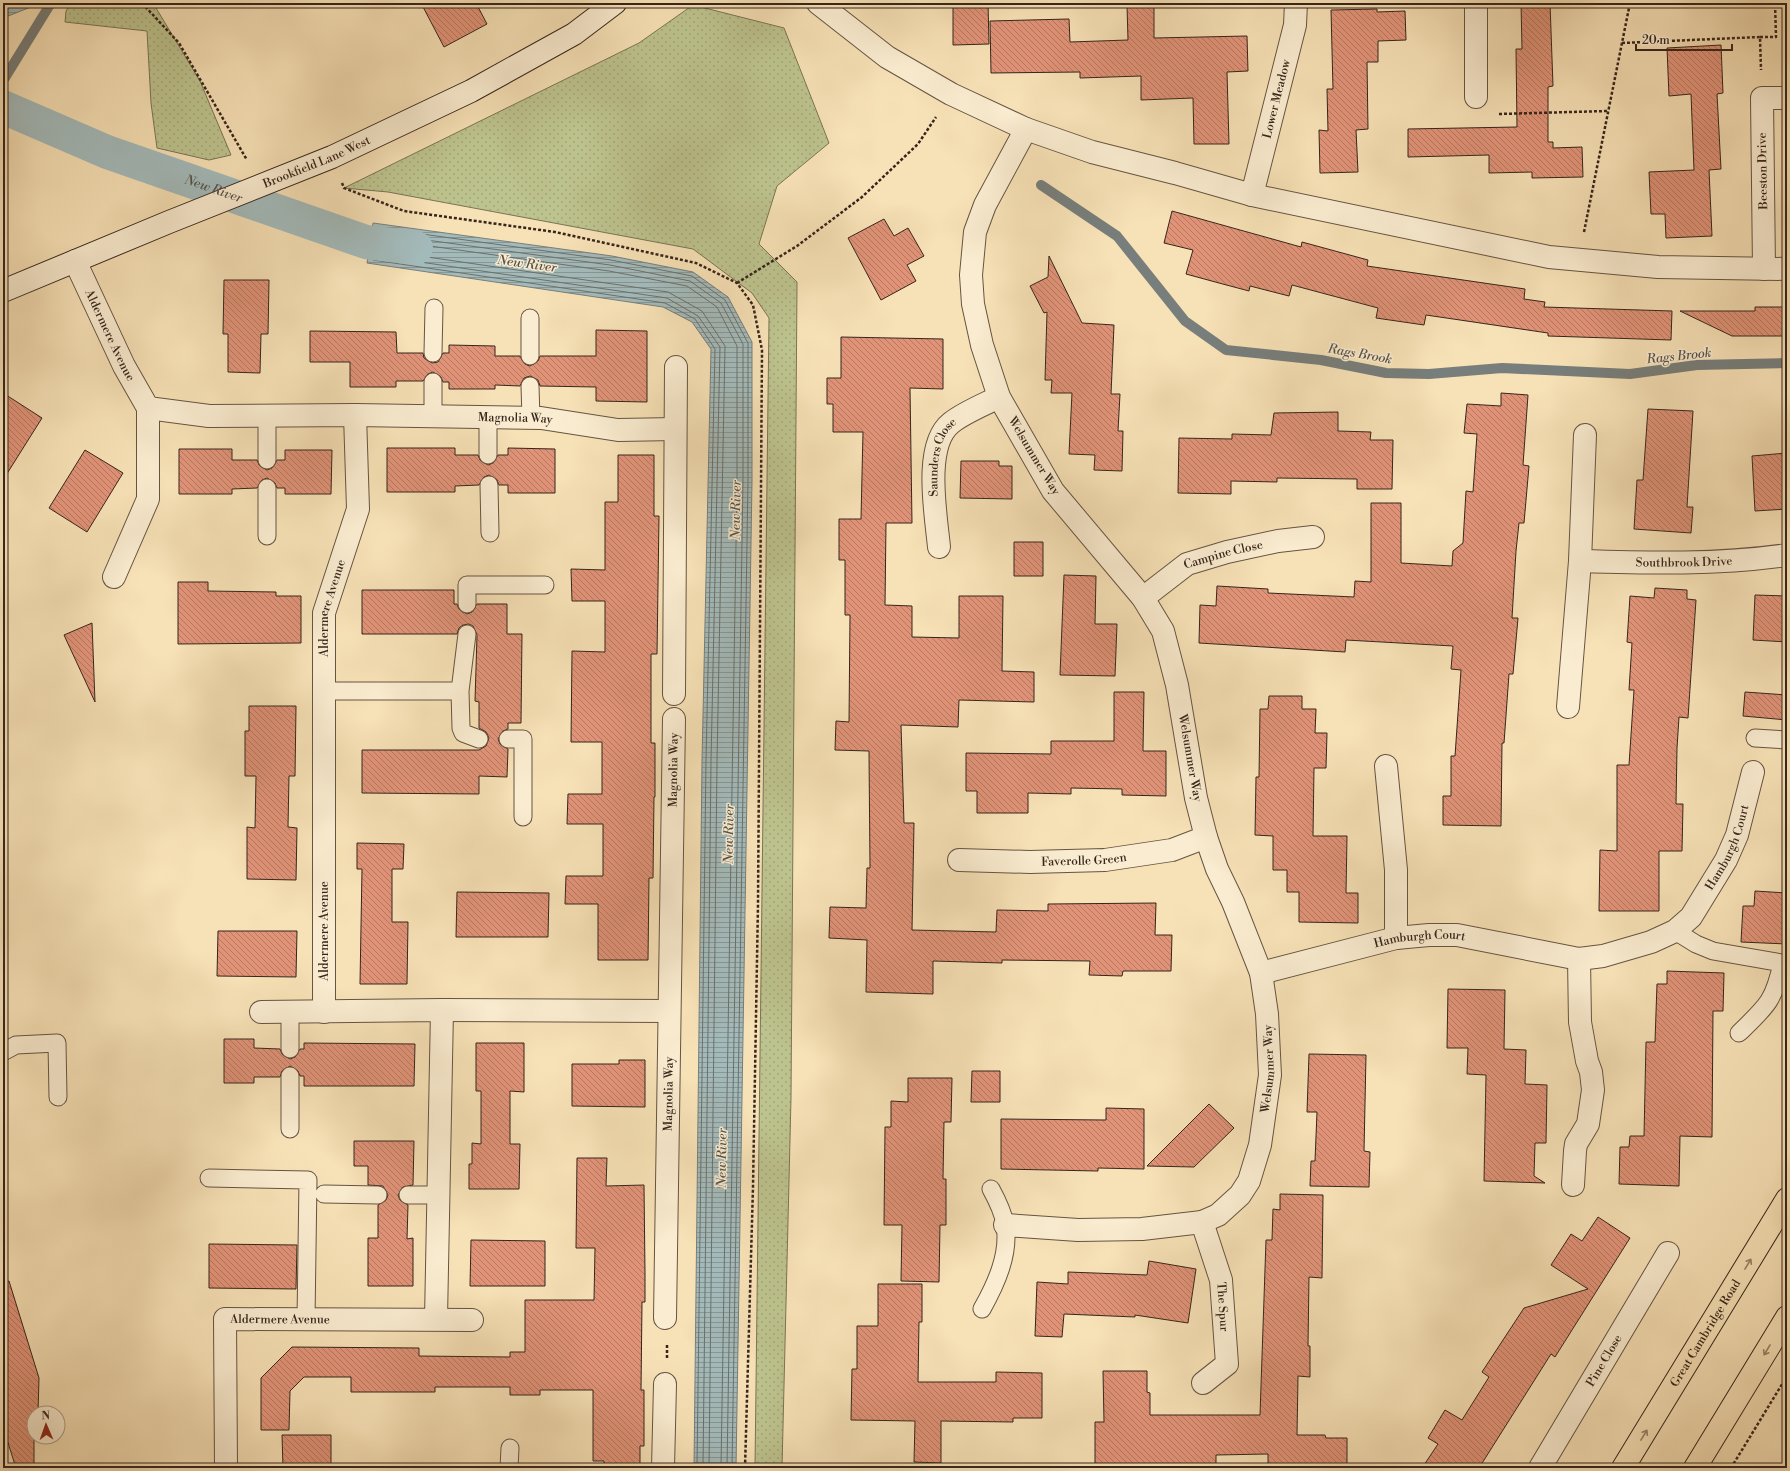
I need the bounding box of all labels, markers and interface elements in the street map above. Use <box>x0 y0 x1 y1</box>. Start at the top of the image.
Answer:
scale bar <box>1636 26 1732 52</box>
text: 20 m <box>1642 33 1670 48</box>
street label: Lower Meadow <box>1259 57 1294 140</box>
street label: Brookfield Lane West <box>260 132 373 192</box>
street label: Beeston Drive <box>1755 132 1771 211</box>
water label: New River <box>182 171 245 207</box>
water label: New River <box>495 252 558 276</box>
street label: Aldermere Avenue <box>81 286 138 384</box>
water label: Rags Brook <box>1326 340 1394 368</box>
water label: Rags Brook <box>1645 345 1712 367</box>
street label: Magnolia Way <box>478 409 554 427</box>
street label: Welsummer Way <box>1004 413 1063 498</box>
street label: Saunders Close <box>926 414 959 497</box>
water label: New River <box>727 479 745 541</box>
street label: Campine Close <box>1182 537 1264 572</box>
street label: Southbrook Drive <box>1635 553 1733 570</box>
street label: Aldermere Avenue <box>317 557 349 658</box>
street label: Welsummer Way <box>1175 712 1205 803</box>
street label: Magnolia Way <box>665 732 681 808</box>
street label: Hamburgh Court <box>1702 802 1752 893</box>
water label: New River <box>720 803 738 865</box>
street label: Faverolle Green <box>1041 849 1128 869</box>
street label: Aldermere Avenue <box>317 881 332 982</box>
street label: Hamburgh Court <box>1372 927 1468 951</box>
street label: Welsummer Way <box>1257 1024 1278 1115</box>
street label: Magnolia Way <box>660 1056 676 1132</box>
water label: New River <box>713 1127 731 1189</box>
one-way arrow <box>1744 1259 1752 1270</box>
street label: Great Cambridge Road <box>1667 1276 1744 1390</box>
street label: The Spur <box>1214 1282 1232 1332</box>
street label: Aldermere Avenue <box>229 1312 330 1327</box>
street label: Pine Close <box>1583 1332 1625 1389</box>
one-way arrow <box>1763 1344 1771 1356</box>
north arrow <box>26 1405 66 1445</box>
text: N <box>41 1409 51 1423</box>
one-way arrow <box>1640 1429 1648 1441</box>

